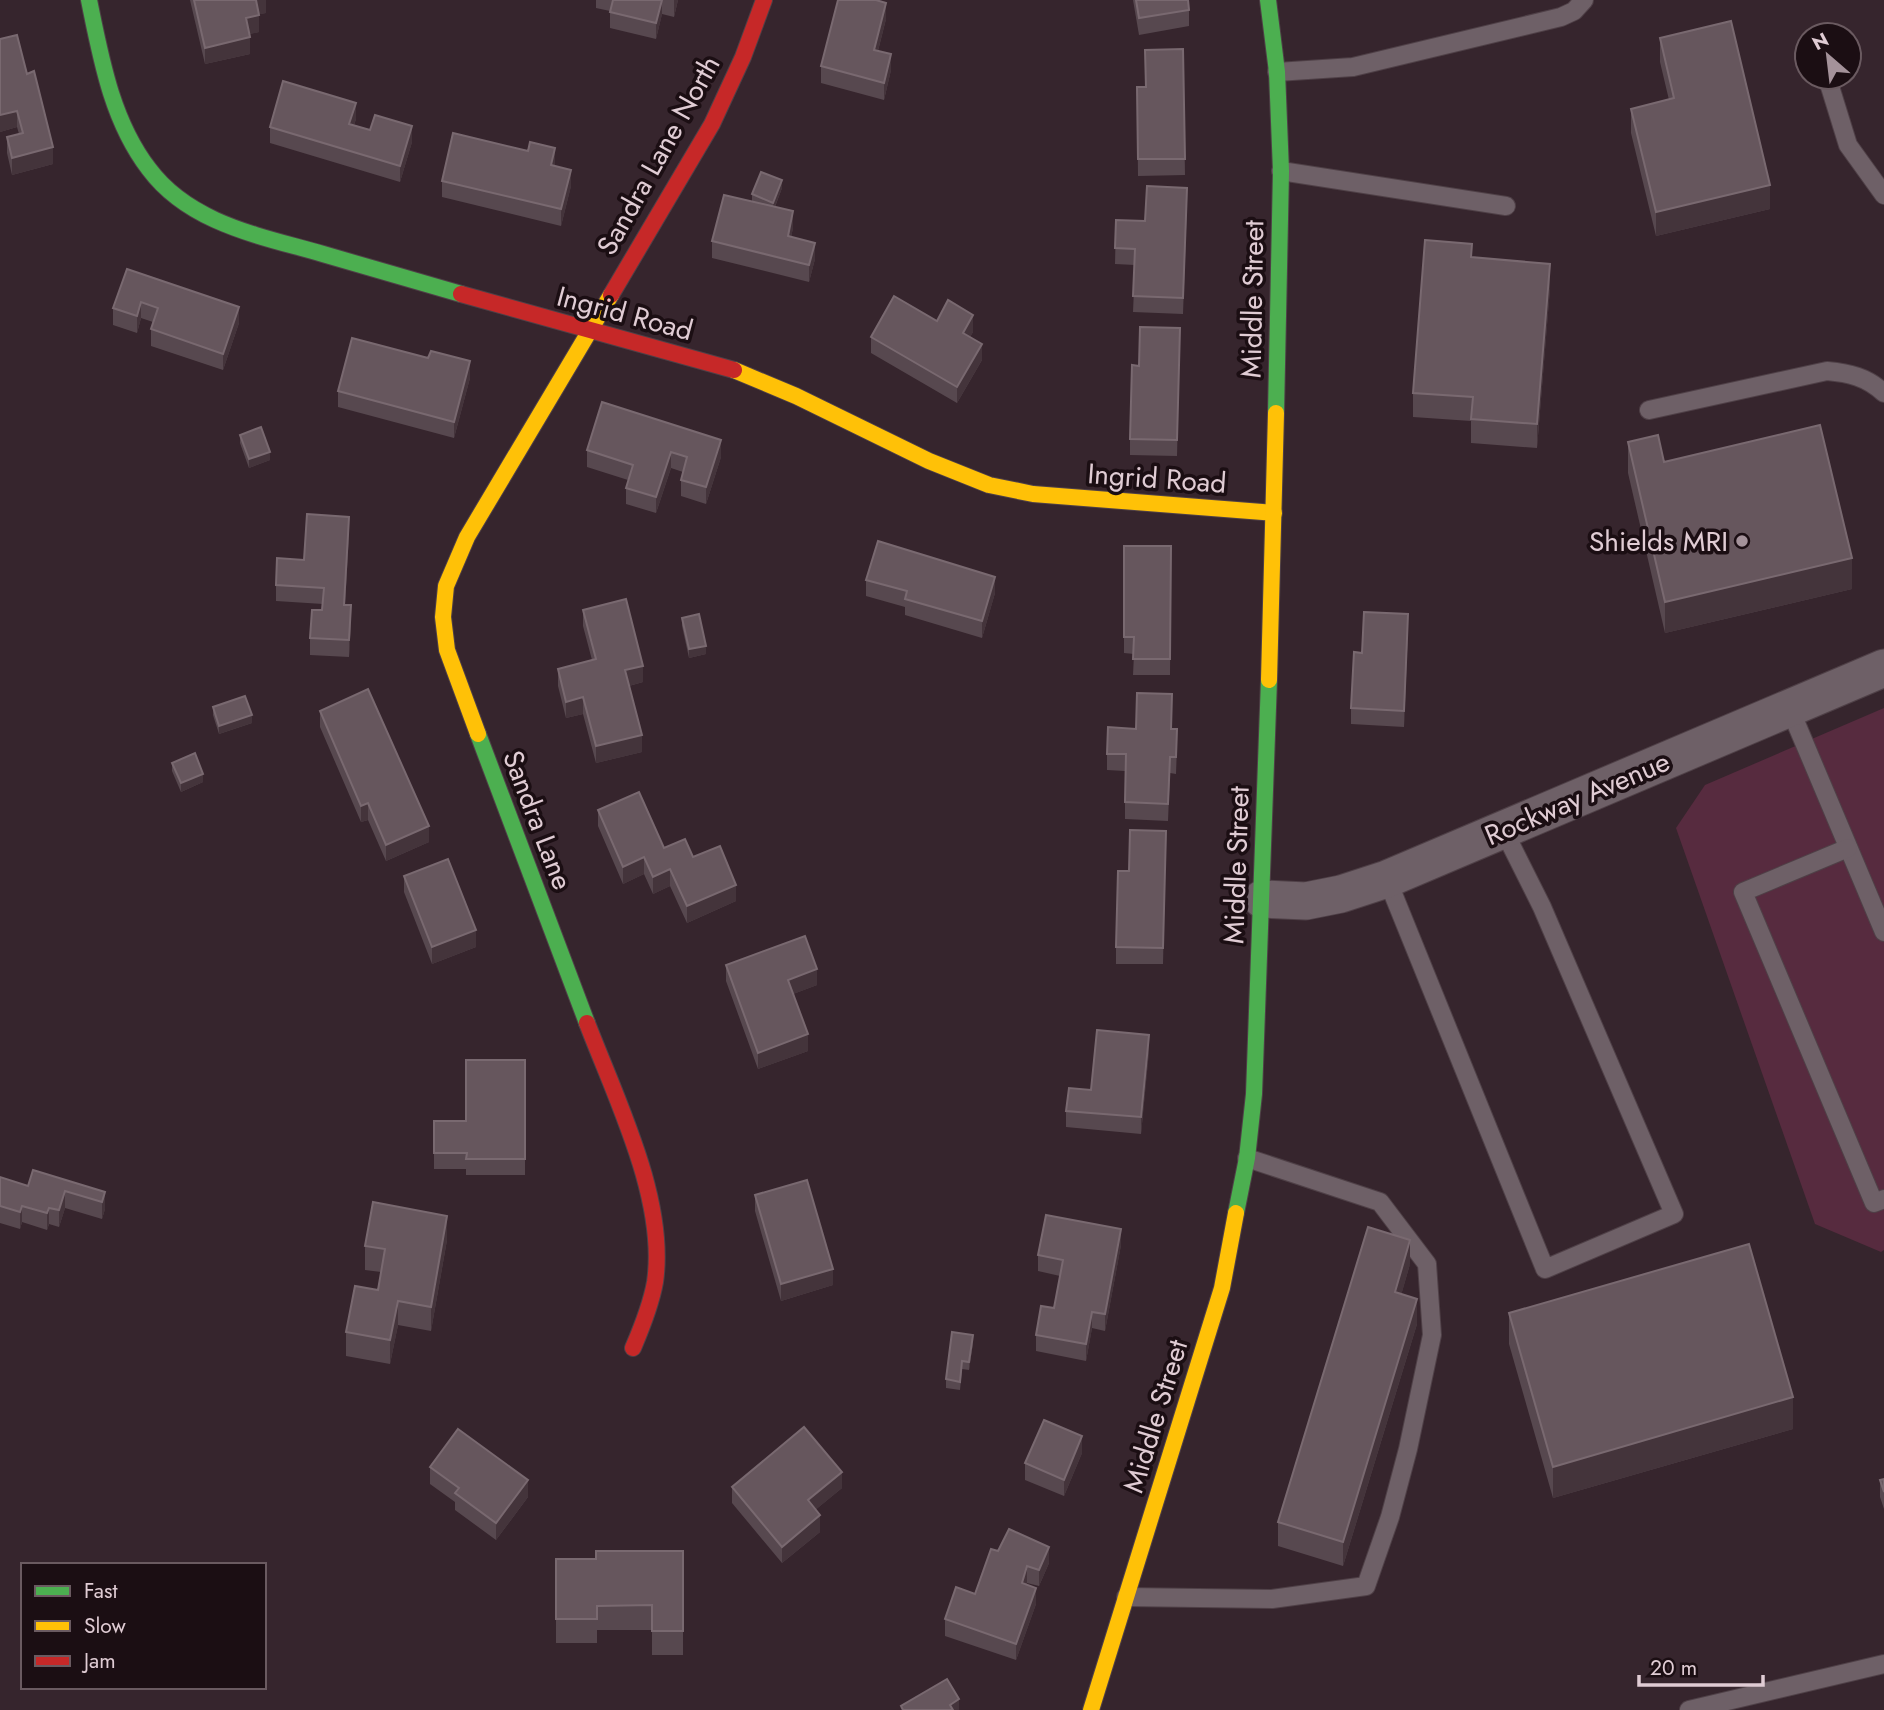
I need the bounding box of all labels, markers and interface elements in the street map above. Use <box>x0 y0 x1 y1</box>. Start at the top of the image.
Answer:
north arrow <box>1793 21 1863 91</box>
text: N <box>1807 26 1833 57</box>
street label: Sandra Lane North <box>587 48 730 263</box>
street label: Middle Street <box>1231 219 1274 378</box>
street label: Ingrid Road <box>552 276 697 351</box>
street label: Ingrid Road <box>1086 453 1228 504</box>
place label: Shields MRI <box>1589 521 1728 562</box>
marker: Shields MRI <box>1734 533 1750 549</box>
street label: Rockway Avenue <box>1478 741 1676 856</box>
street label: Sandra Lane <box>492 745 583 896</box>
street label: Middle Street <box>1213 785 1260 945</box>
street label: Middle Street <box>1113 1334 1198 1498</box>
legend <box>21 1563 266 1689</box>
text: Fast <box>84 1576 117 1606</box>
text: Slow <box>84 1611 126 1641</box>
scale bar <box>1639 1644 1763 1688</box>
text: Jam <box>81 1646 116 1676</box>
text: 20 m <box>1650 1653 1697 1683</box>

